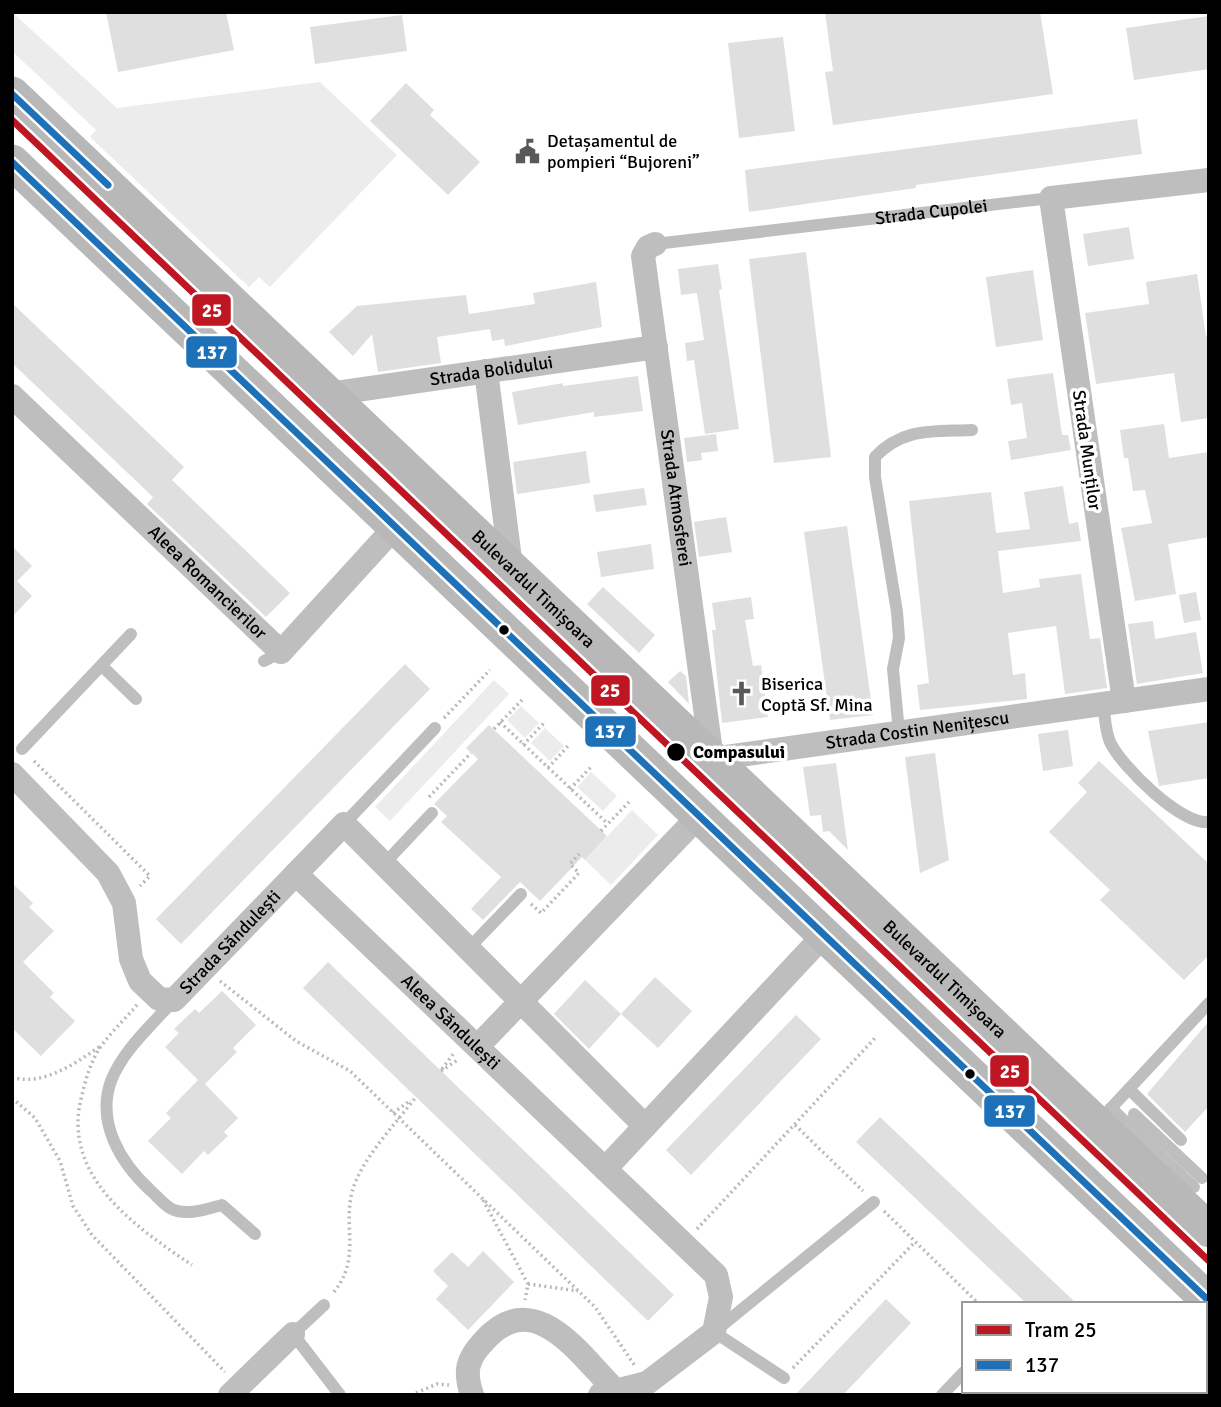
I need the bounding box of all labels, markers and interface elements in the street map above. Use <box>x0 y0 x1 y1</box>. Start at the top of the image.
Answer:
place label: Detașamentul de pompieri “Bujoreni” <box>547 130 700 173</box>
public building icon: Detașamentul de pompieri “Bujoreni” <box>513 137 541 165</box>
street label: Strada Cupolei <box>874 194 989 229</box>
line badge: 25 <box>191 293 232 327</box>
text: 25 <box>202 299 222 323</box>
line badge: 137 <box>185 335 238 369</box>
text: 137 <box>197 341 227 365</box>
street label: Strada Bolidului <box>428 351 554 390</box>
street label: Strada Munților <box>1068 389 1106 512</box>
street label: Strada Atmosferei <box>656 428 696 568</box>
street label: Aleea Romancierilor <box>144 520 272 644</box>
street label: Bulevardul Timișoara <box>467 525 600 653</box>
unlabelled marker <box>497 623 511 637</box>
place label: Biserica Coptă Sf. Mina <box>761 673 873 716</box>
line badge: 25 <box>590 674 631 707</box>
text: 25 <box>600 679 620 703</box>
church icon: Biserica Coptă Sf. Mina <box>727 680 755 708</box>
street label: Strada Costin Nenițescu <box>824 706 1010 754</box>
line badge: 137 <box>584 715 637 748</box>
text: 137 <box>595 720 625 744</box>
marker: Compasului <box>665 741 687 763</box>
place label: Compasului <box>693 741 785 763</box>
street label: Strada Săndulești <box>175 885 285 999</box>
street label: Bulevardul Timișoara <box>878 915 1011 1043</box>
street label: Aleea Săndulești <box>397 969 505 1074</box>
line badge: 25 <box>989 1054 1030 1088</box>
text: 25 <box>1000 1060 1020 1084</box>
unlabelled marker <box>963 1067 977 1081</box>
line badge: 137 <box>983 1094 1036 1128</box>
text: 137 <box>995 1100 1025 1124</box>
legend <box>962 1302 1207 1393</box>
text: Tram 25 <box>1025 1317 1097 1343</box>
text: 137 <box>1025 1352 1059 1378</box>

